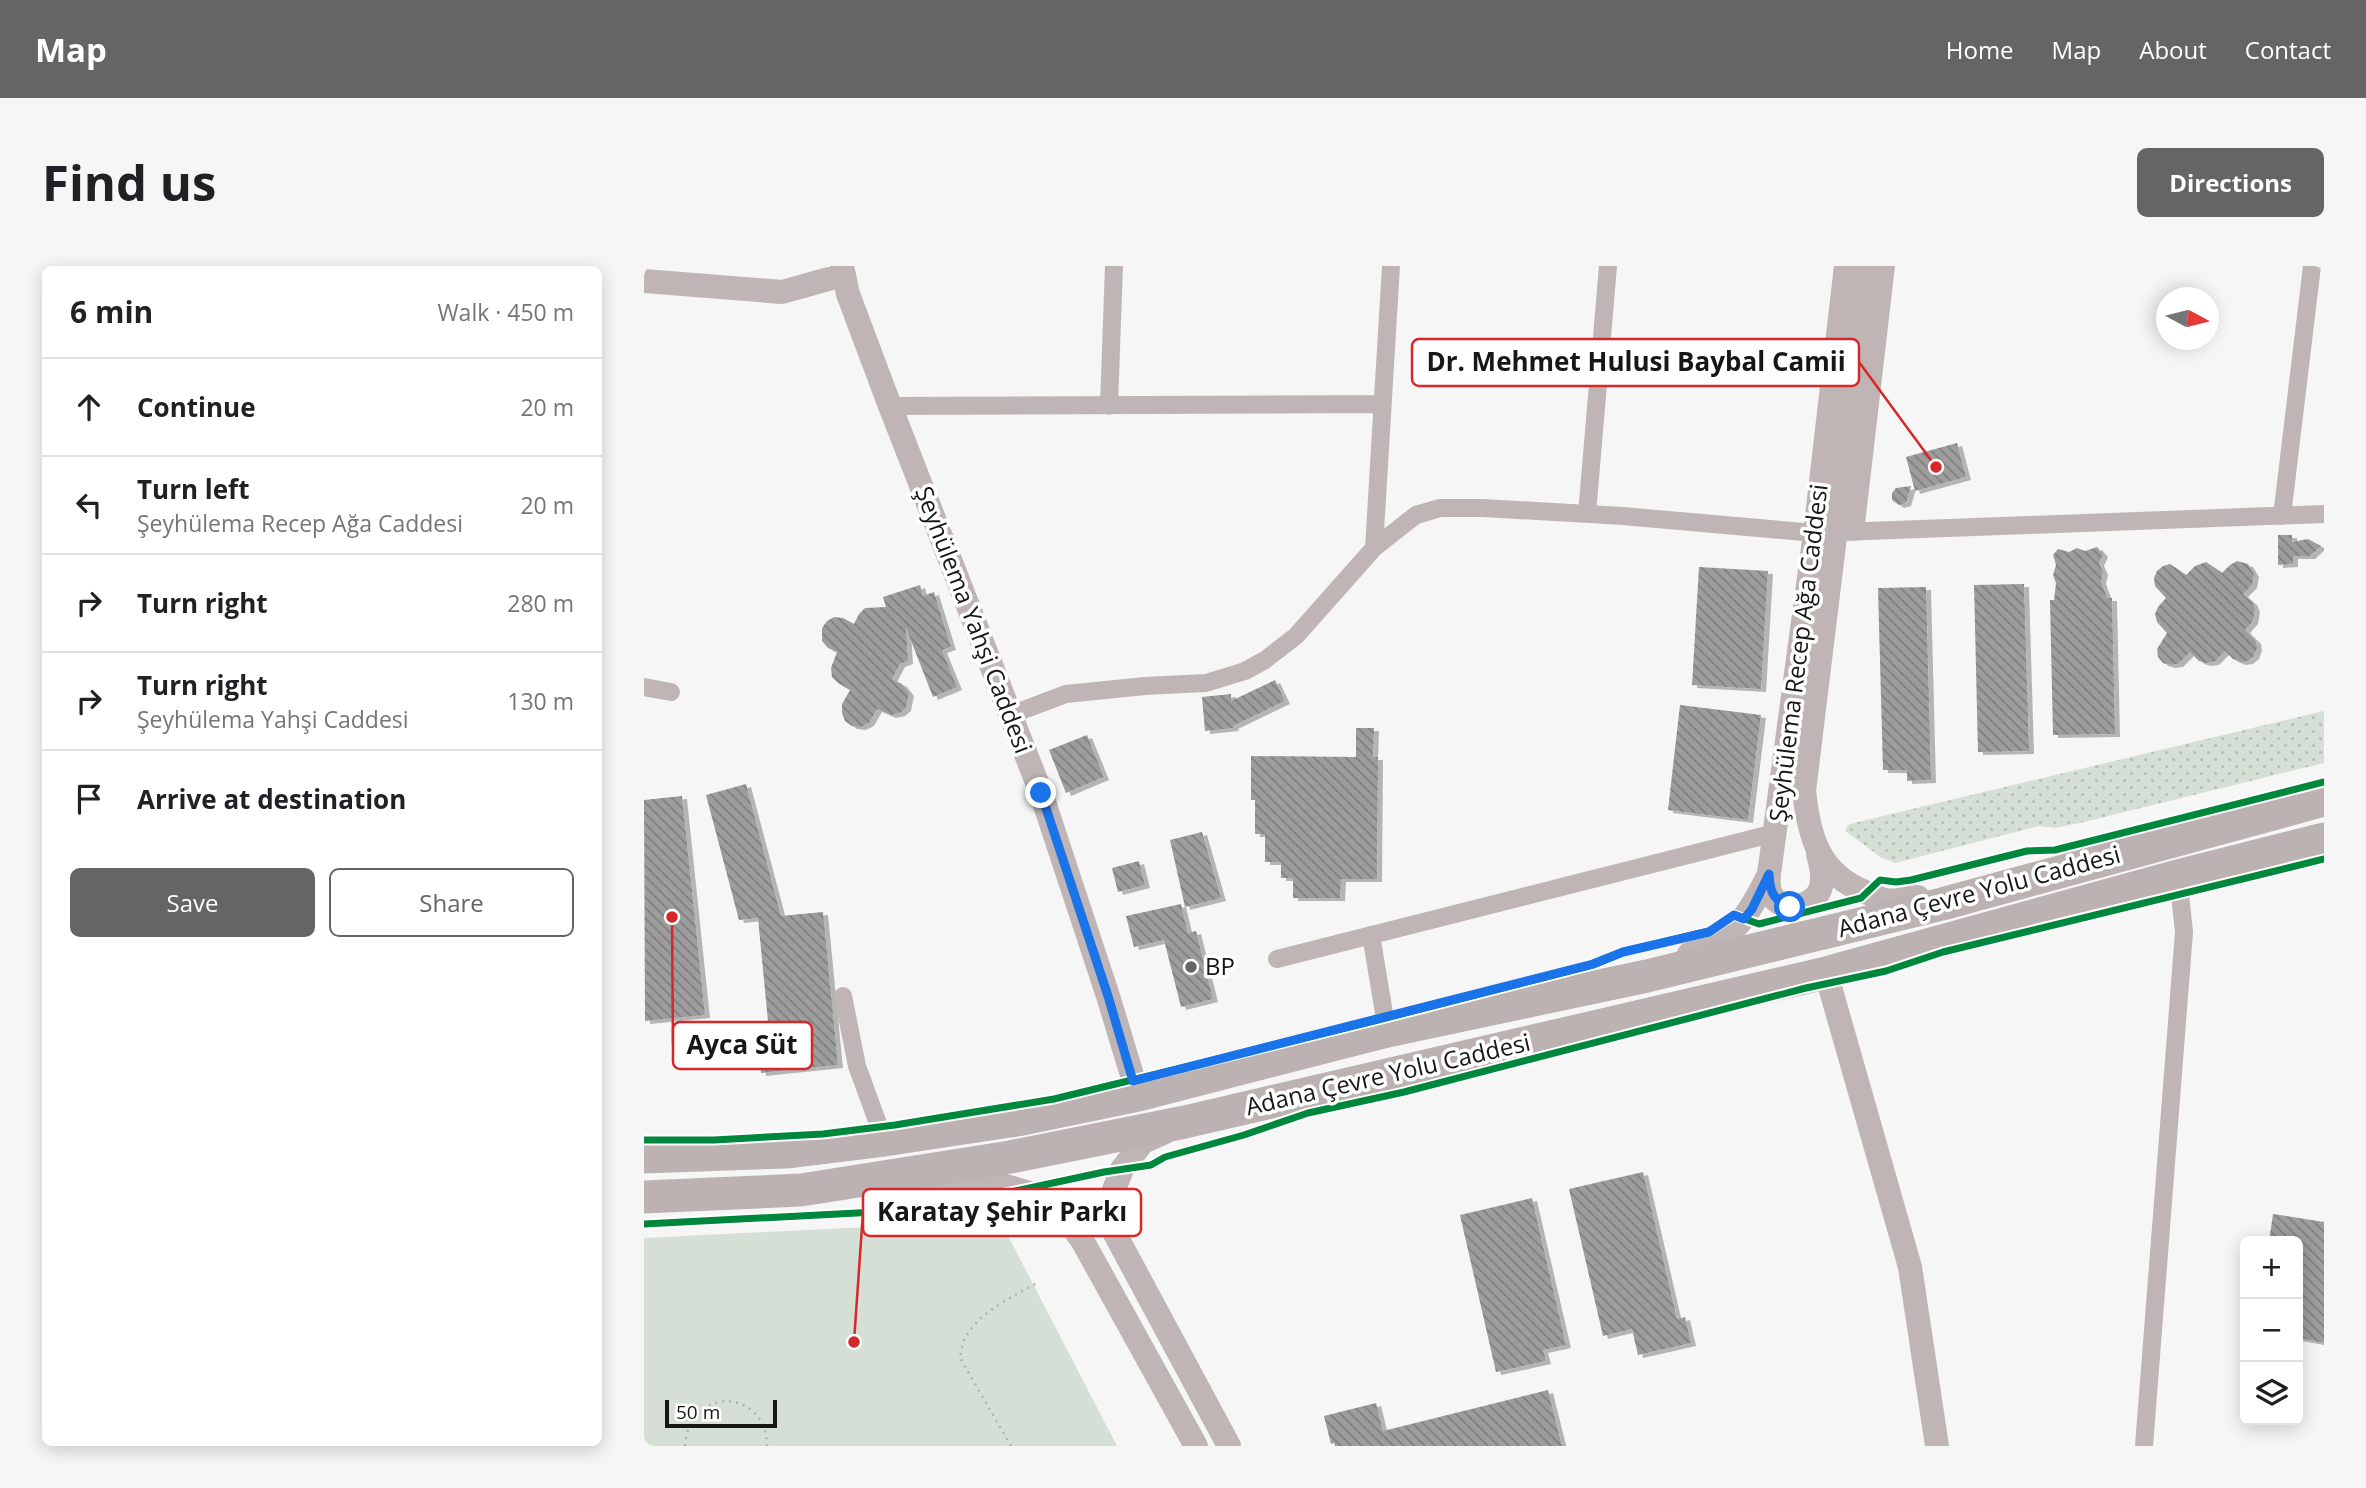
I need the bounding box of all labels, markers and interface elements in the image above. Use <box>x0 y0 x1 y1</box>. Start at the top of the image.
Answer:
text: Map <box>35 27 107 72</box>
text: Home <box>1946 33 2014 66</box>
text: Map <box>2052 33 2101 66</box>
text: About <box>2139 33 2207 66</box>
text: Contact <box>2245 33 2331 66</box>
button: Directions <box>2137 148 2324 217</box>
text: Find us <box>42 149 216 215</box>
north arrow <box>2156 287 2219 350</box>
text: 6 min <box>70 291 153 332</box>
text: Walk · 450 m <box>437 296 574 328</box>
callout: Dr. Mehmet Hulusi Baybal Camii <box>1412 339 1859 386</box>
text: Dr. Mehmet Hulusi Baybal Camii <box>1426 343 1846 379</box>
icon: ahead <box>70 388 108 426</box>
text: Continue <box>137 389 256 425</box>
text: 20 m <box>520 391 574 423</box>
text: Turn left <box>137 471 249 507</box>
street label: Şeyhülema Yahşi Caddesi <box>908 481 1041 758</box>
street label: Şeyhülema Recep Ağa Caddesi <box>1760 482 1835 824</box>
icon: left <box>70 486 108 524</box>
text: 20 m <box>520 489 574 521</box>
text: Şeyhülema Recep Ağa Caddesi <box>137 507 463 539</box>
icon: right <box>70 584 108 622</box>
text: Turn right <box>137 585 268 621</box>
text: 280 m <box>507 587 574 619</box>
text: Turn right <box>137 667 268 703</box>
icon: right <box>70 682 108 720</box>
text: 130 m <box>507 685 574 717</box>
text: Şeyhülema Yahşi Caddesi <box>137 703 409 735</box>
route end <box>1025 777 1056 808</box>
icon: arrive <box>70 780 108 818</box>
text: Arrive at destination <box>137 781 406 817</box>
street label: Adana Çevre Yolu Caddesi <box>1834 837 2124 944</box>
button: Save <box>70 868 315 937</box>
button: Share <box>329 868 574 937</box>
route start <box>1774 891 1805 922</box>
place label: BP <box>1205 949 1235 982</box>
marker: BP <box>1183 959 1199 975</box>
callout: Ayca Süt <box>673 1022 812 1069</box>
street label: Adana Çevre Yolu Caddesi <box>1242 1025 1533 1122</box>
text: Ayca Süt <box>686 1026 798 1062</box>
callout: Karatay Şehir Parkı <box>863 1189 1141 1236</box>
text: Karatay Şehir Parkı <box>877 1193 1127 1229</box>
map controls <box>2240 1236 2303 1425</box>
button: + <box>2240 1236 2303 1299</box>
button: − <box>2240 1299 2303 1362</box>
button: layers <box>2240 1362 2303 1425</box>
scale bar <box>665 1397 777 1429</box>
text: 50 m <box>676 1399 720 1425</box>

